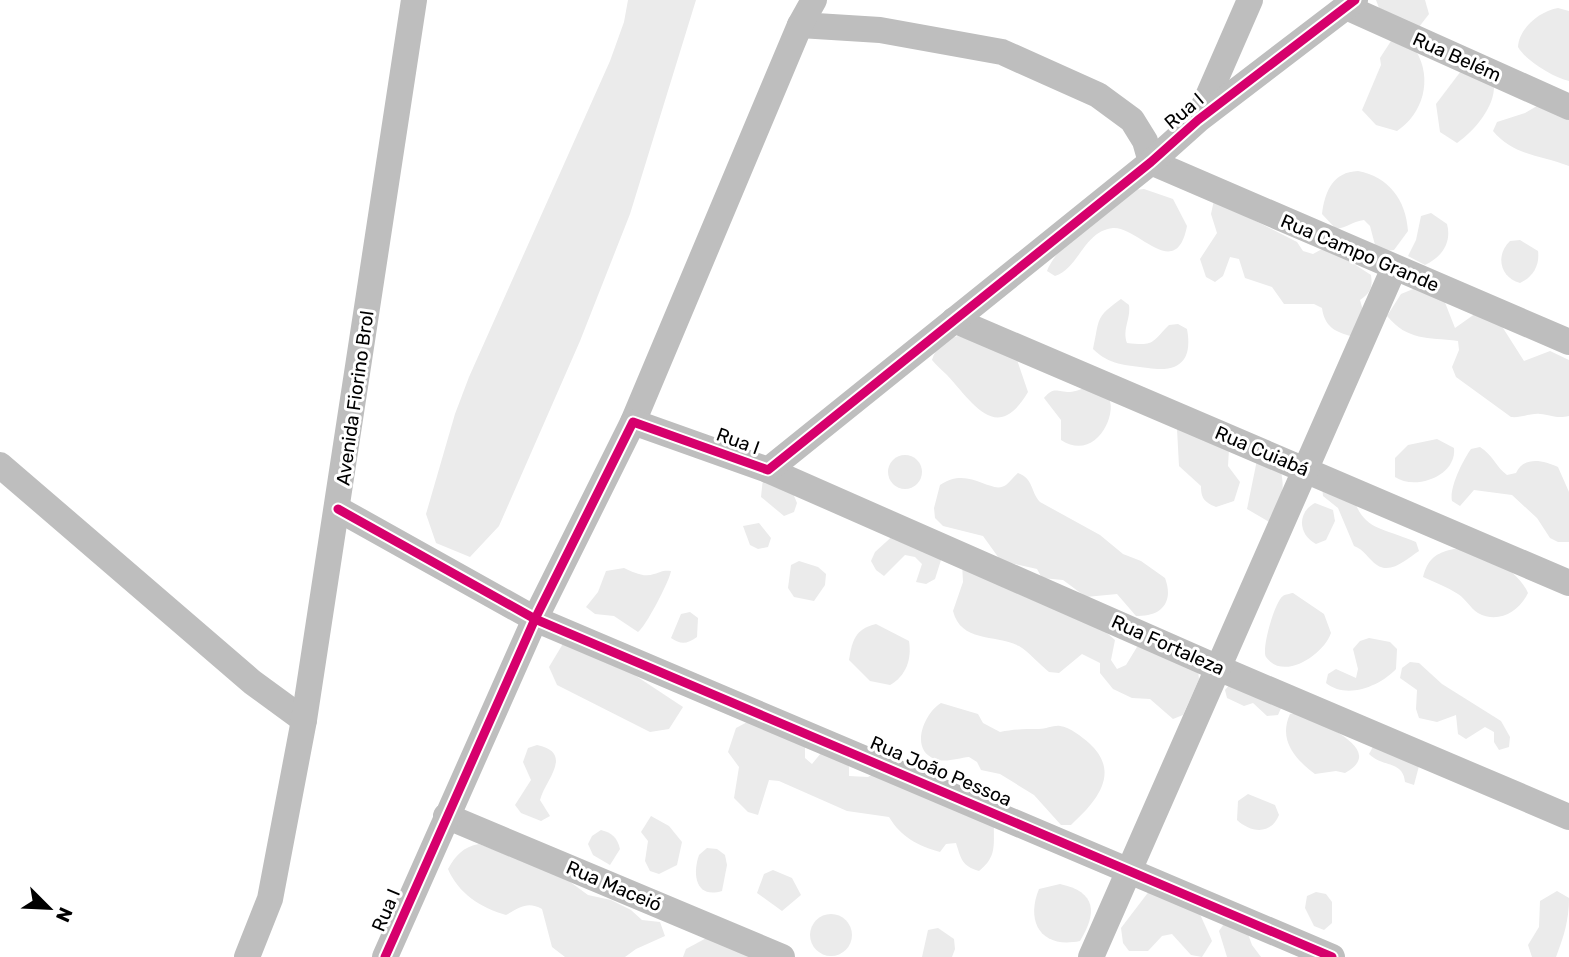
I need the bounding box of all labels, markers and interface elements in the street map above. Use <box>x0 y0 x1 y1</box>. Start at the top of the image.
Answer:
street label: Rua Belém <box>1409 27 1505 87</box>
street label: Rua I <box>1160 88 1208 134</box>
street label: Rua Campo Grande <box>1277 209 1443 297</box>
street label: Avenida Fiorino Brol <box>331 309 379 487</box>
street label: Rua Cuiabá <box>1211 421 1313 481</box>
street label: Rua I <box>713 423 763 459</box>
street label: Rua Fortaleza <box>1108 610 1228 680</box>
street label: Rua João Pessoa <box>867 731 1015 811</box>
street label: Rua Maceió <box>563 856 665 916</box>
north arrow <box>14 873 84 943</box>
street label: Rua I <box>367 885 405 935</box>
text: N <box>51 904 77 926</box>

